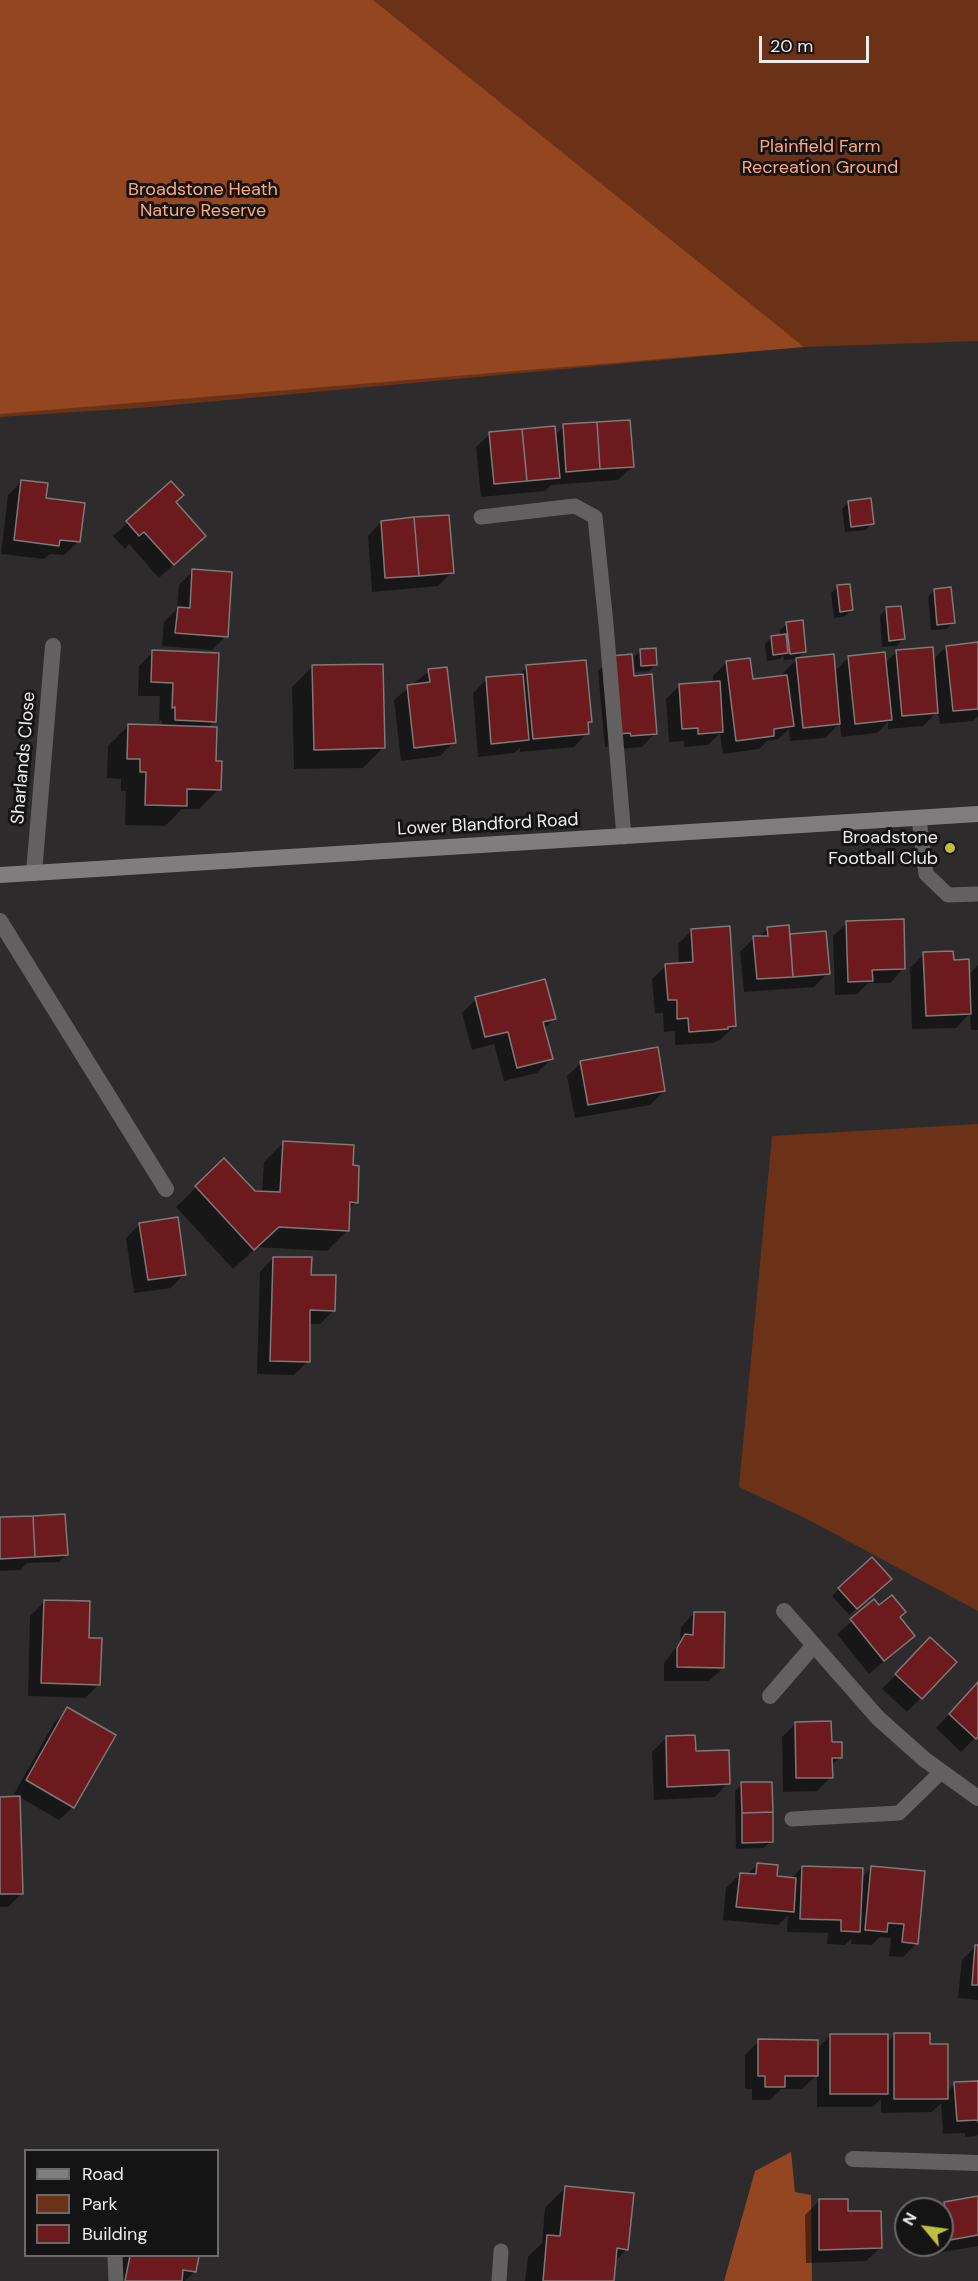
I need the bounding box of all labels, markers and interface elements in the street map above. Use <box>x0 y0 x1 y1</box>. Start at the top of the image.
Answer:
scale bar <box>762 24 872 62</box>
text: 20 m <box>770 34 813 58</box>
park label: Plainfield Farm Recreation Ground <box>742 136 898 178</box>
park label: Broadstone Heath Nature Reserve <box>128 179 278 222</box>
street label: Sharlands Close <box>7 691 41 825</box>
street label: Lower Blandford Road <box>397 809 579 841</box>
place label: Broadstone Football Club <box>828 827 938 870</box>
marker: Broadstone Football Club <box>943 841 957 855</box>
legend <box>24 2149 219 2257</box>
text: Road <box>82 2162 124 2186</box>
text: Park <box>82 2192 118 2216</box>
north arrow <box>894 2197 954 2257</box>
text: N <box>898 2209 922 2229</box>
text: Building <box>82 2222 147 2246</box>

